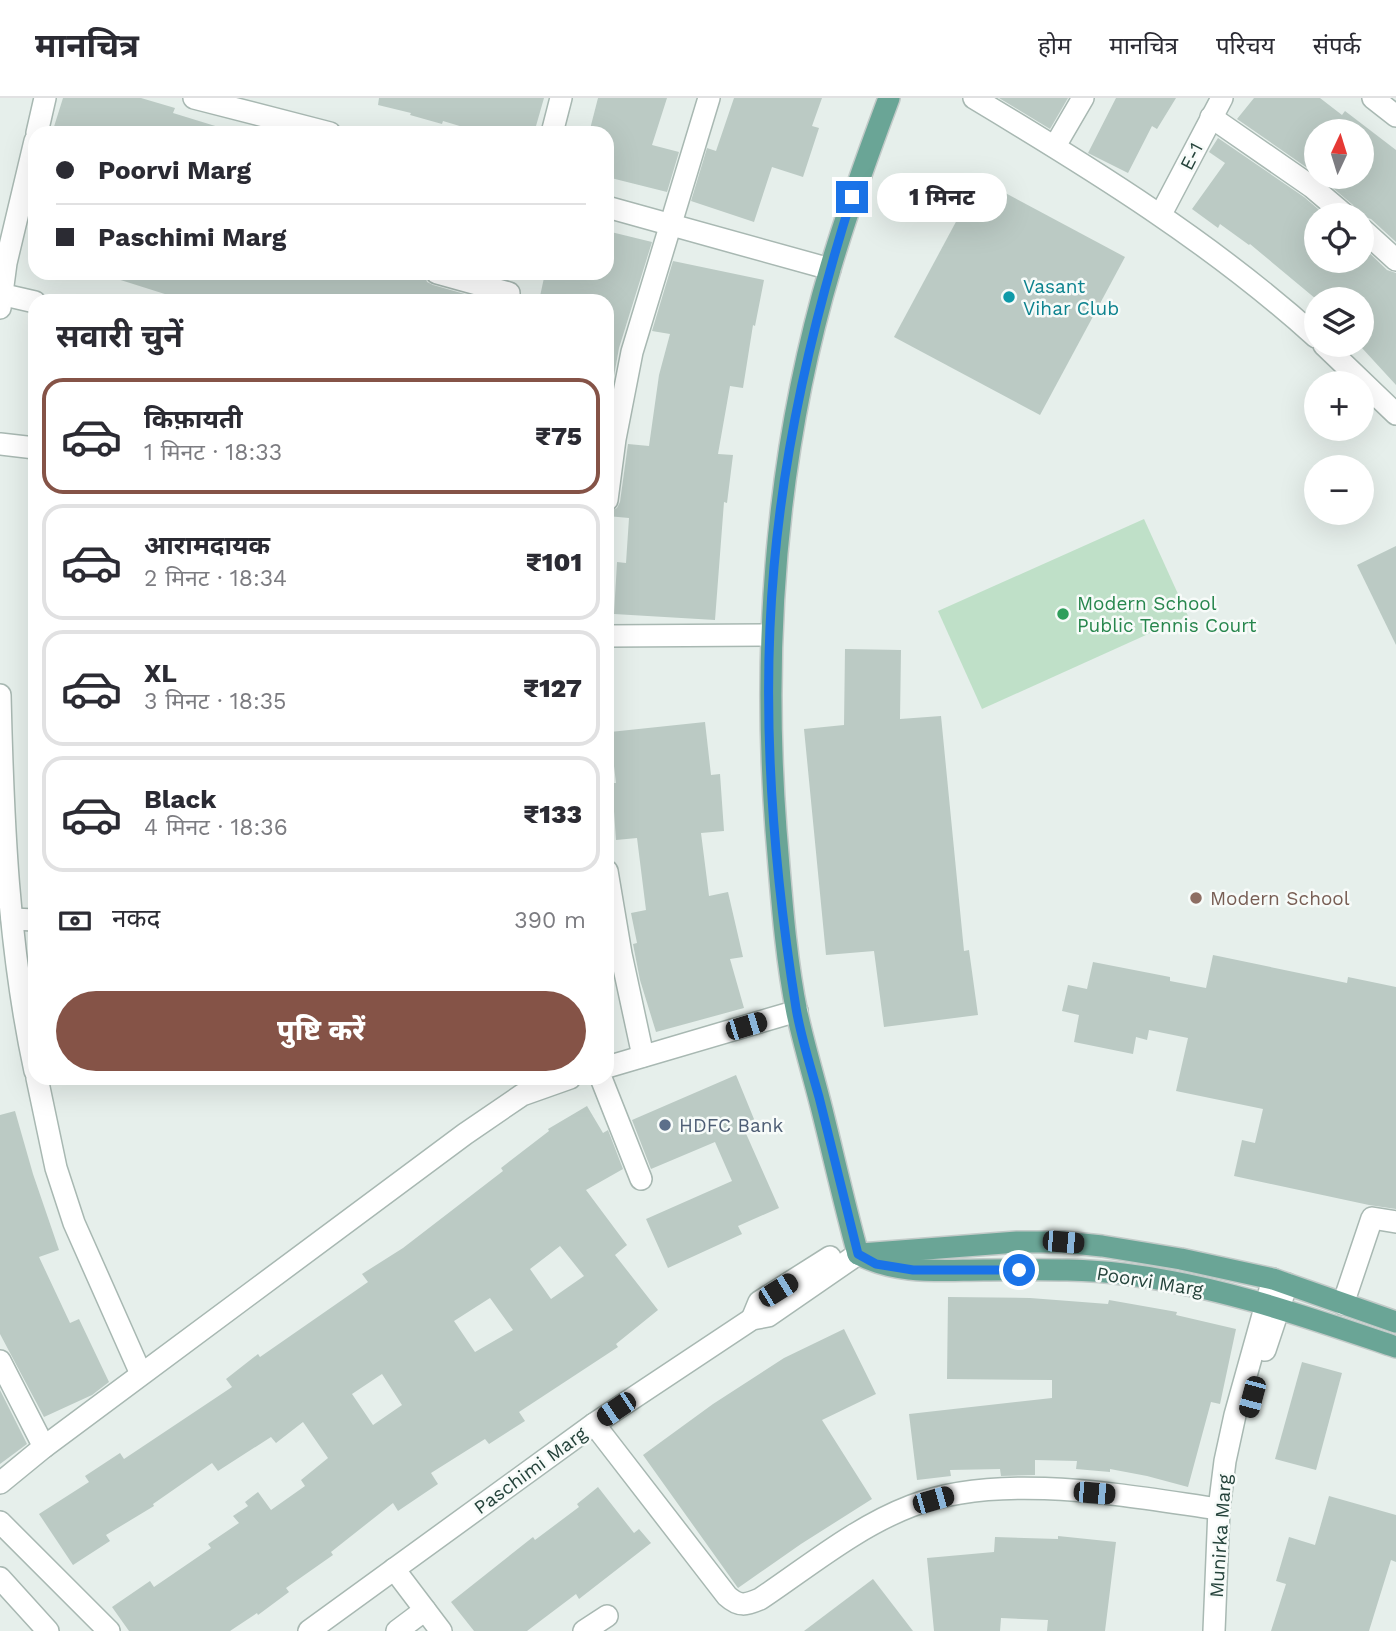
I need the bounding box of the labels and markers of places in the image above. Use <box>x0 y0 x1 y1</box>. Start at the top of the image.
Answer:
place label: Vasant Vihar Club <box>1023 275 1119 320</box>
marker: Vasant Vihar Club <box>1001 289 1017 305</box>
place label: Modern School Public Tennis Court <box>1077 592 1256 637</box>
marker: Modern School Public Tennis Court <box>1055 606 1071 622</box>
place label: Modern School <box>1210 887 1350 910</box>
marker: Modern School <box>1188 890 1204 906</box>
place label: HDFC Bank <box>679 1114 783 1137</box>
marker: HDFC Bank <box>657 1117 673 1133</box>

